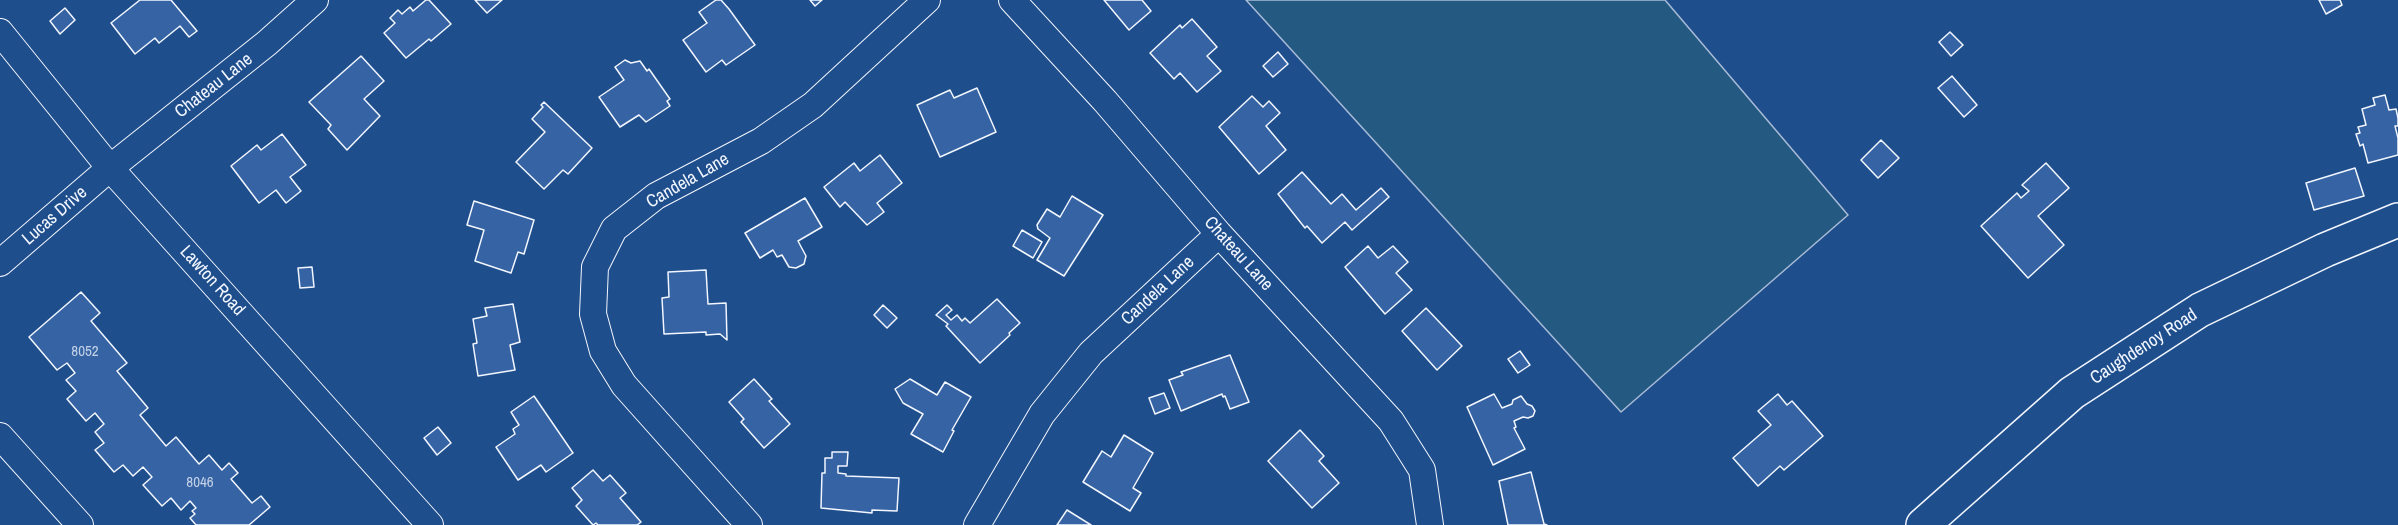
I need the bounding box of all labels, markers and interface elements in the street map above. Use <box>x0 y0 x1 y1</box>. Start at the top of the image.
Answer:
street label: Chateau Lane <box>171 49 257 123</box>
street label: Candela Lane <box>643 149 733 213</box>
street label: Lucas Drive <box>18 182 92 250</box>
street label: Chateau Lane <box>1199 212 1277 296</box>
street label: Lawton Road <box>175 241 249 321</box>
street label: Candela Lane <box>1117 252 1199 330</box>
street label: Caughdenoy Road <box>2087 304 2201 390</box>
house number: 8052 <box>71 343 99 361</box>
house number: 8046 <box>186 474 214 492</box>

